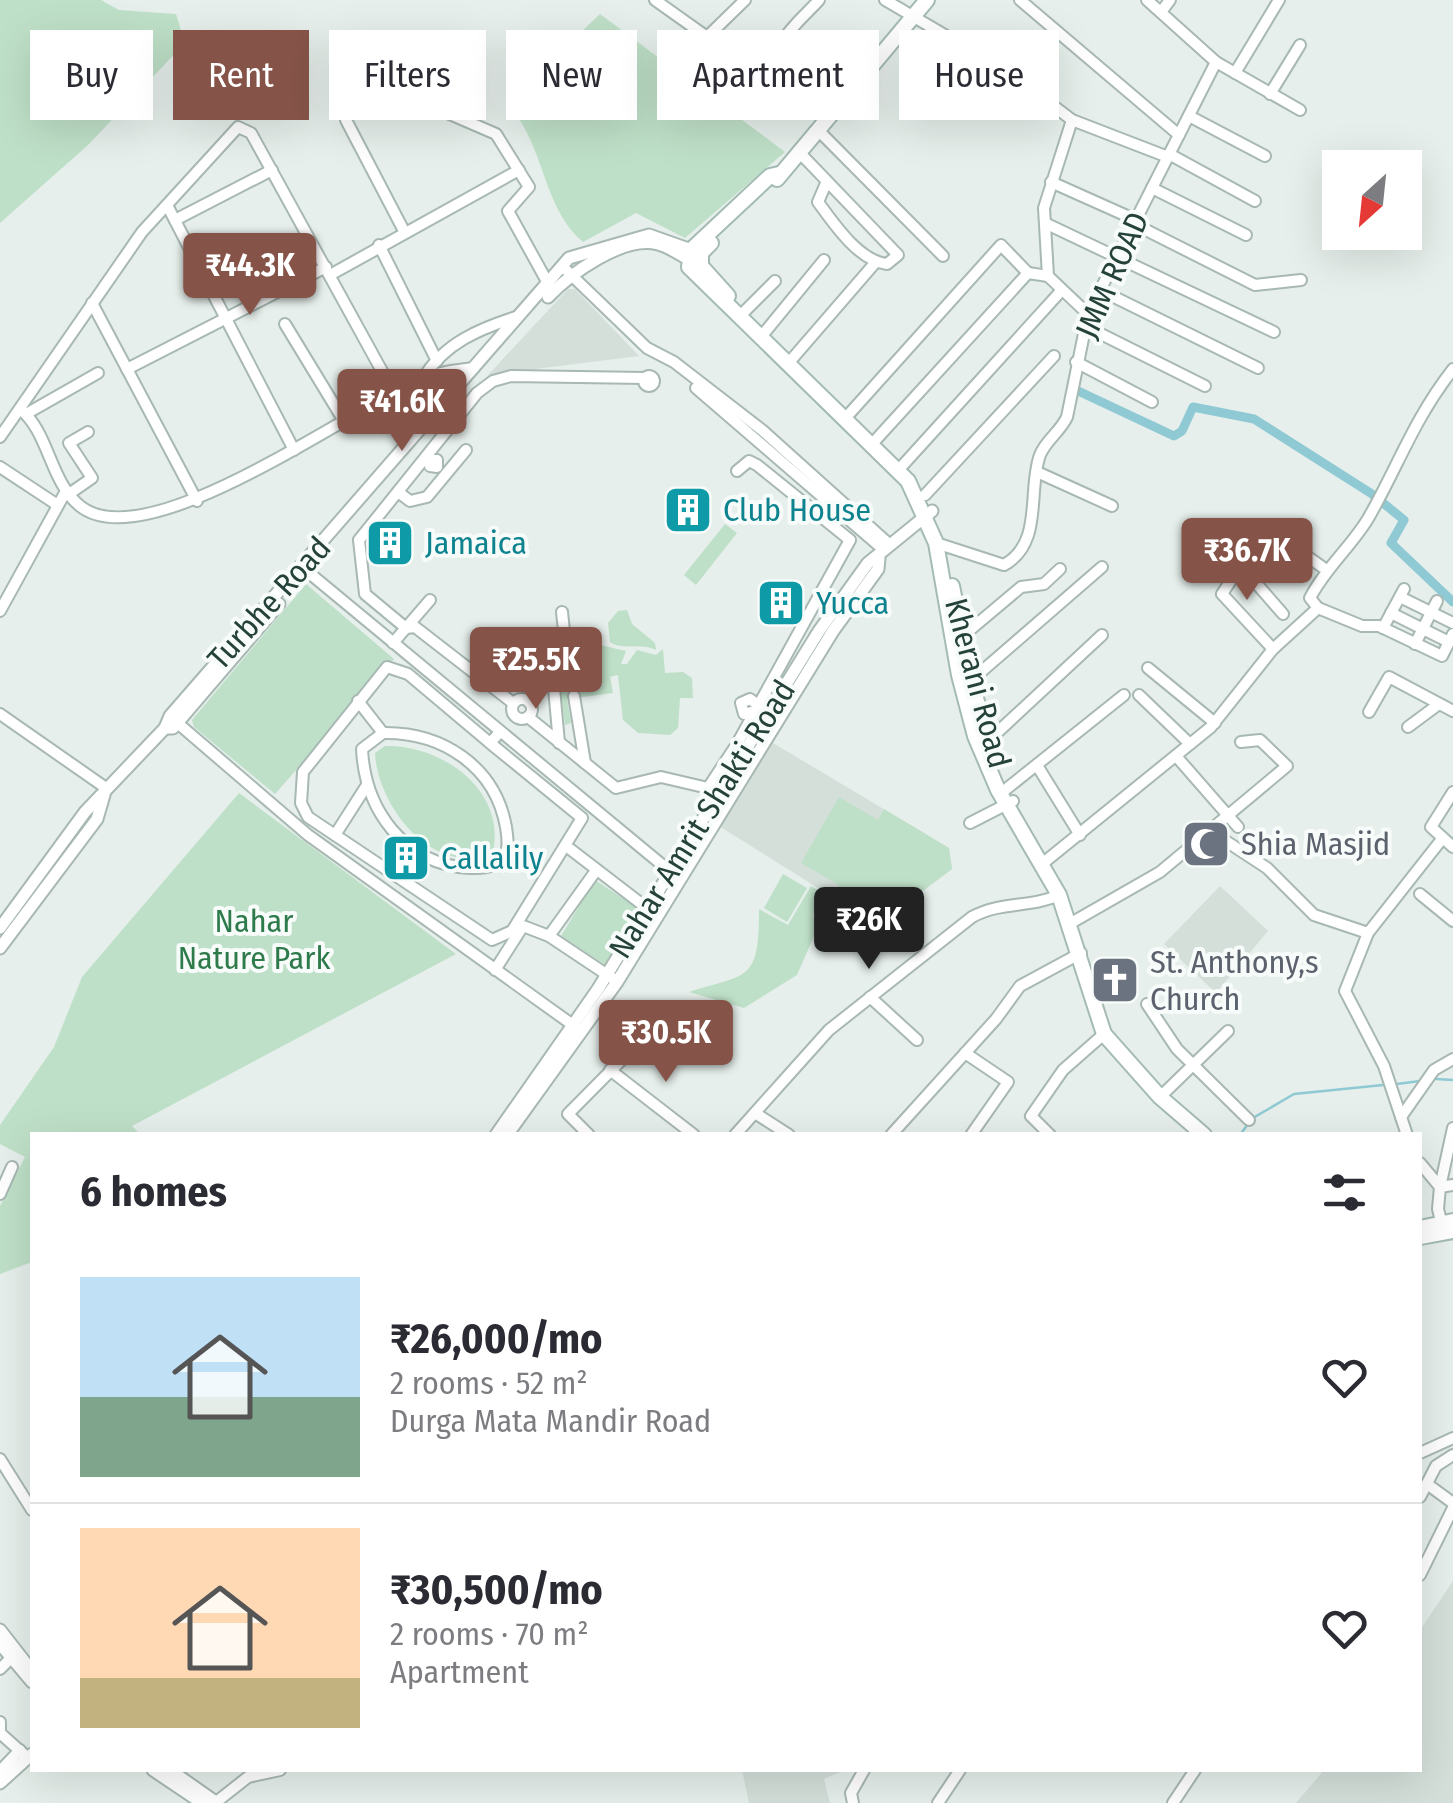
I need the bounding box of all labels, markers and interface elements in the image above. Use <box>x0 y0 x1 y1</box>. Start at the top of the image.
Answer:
chip: Buy <box>30 30 153 120</box>
chip: Rent <box>173 30 309 120</box>
chip: Filters <box>329 30 486 120</box>
chip: New <box>506 30 637 120</box>
chip: Apartment <box>657 30 879 120</box>
chip: House <box>899 30 1059 120</box>
north arrow <box>1322 150 1422 250</box>
map controls <box>1322 150 1422 250</box>
street label: JMM ROAD <box>1067 206 1157 344</box>
pin: ₹44.3K <box>169 233 331 318</box>
text: ₹44.3K <box>205 246 295 284</box>
pin: ₹41.6K <box>321 369 483 454</box>
text: ₹41.6K <box>359 382 445 420</box>
building icon: Club House <box>662 484 714 536</box>
place label: Club House <box>723 491 871 529</box>
building icon: Jamaica <box>364 517 416 569</box>
pin: ₹36.7K <box>1166 518 1328 603</box>
place label: Jamaica <box>425 524 527 562</box>
street label: Turbhe Road <box>200 529 338 677</box>
text: ₹36.7K <box>1203 531 1291 569</box>
building icon: Yucca <box>755 577 807 629</box>
place label: Yucca <box>816 584 889 622</box>
street label: Kherani Road <box>937 594 1019 772</box>
pin: ₹25.5K <box>455 627 617 712</box>
text: ₹25.5K <box>492 640 580 678</box>
street label: Nahar Amrit Shakti Road <box>601 673 803 965</box>
mosque icon: Shia Masjid <box>1180 818 1232 870</box>
place label: Shia Masjid <box>1241 825 1390 863</box>
building icon: Callalily <box>380 832 432 884</box>
place label: Callalily <box>441 839 544 877</box>
pin: ₹26K <box>810 887 928 972</box>
text: ₹26K <box>836 900 902 938</box>
park label: Nahar Nature Park <box>178 902 330 977</box>
place label: St. Anthony,s Church <box>1150 943 1319 1018</box>
church icon: St. Anthony,s Church <box>1089 954 1141 1006</box>
pin: ₹30.5K <box>585 1000 747 1085</box>
text: ₹30.5K <box>621 1013 711 1051</box>
icon: filters <box>1317 1165 1372 1220</box>
text: 6 homes <box>80 1167 227 1217</box>
text: ₹26,000/mo <box>390 1314 603 1364</box>
icon: home <box>160 1317 280 1437</box>
icon: heart <box>1317 1350 1372 1405</box>
text: 2 rooms · 52 m² <box>390 1364 588 1402</box>
text: Durga Mata Mandir Road <box>390 1402 711 1440</box>
text: ₹30,500/mo <box>390 1565 603 1615</box>
icon: home <box>160 1568 280 1688</box>
icon: heart <box>1317 1601 1372 1656</box>
text: 2 rooms · 70 m² <box>390 1615 589 1653</box>
text: Apartment <box>390 1653 529 1691</box>

